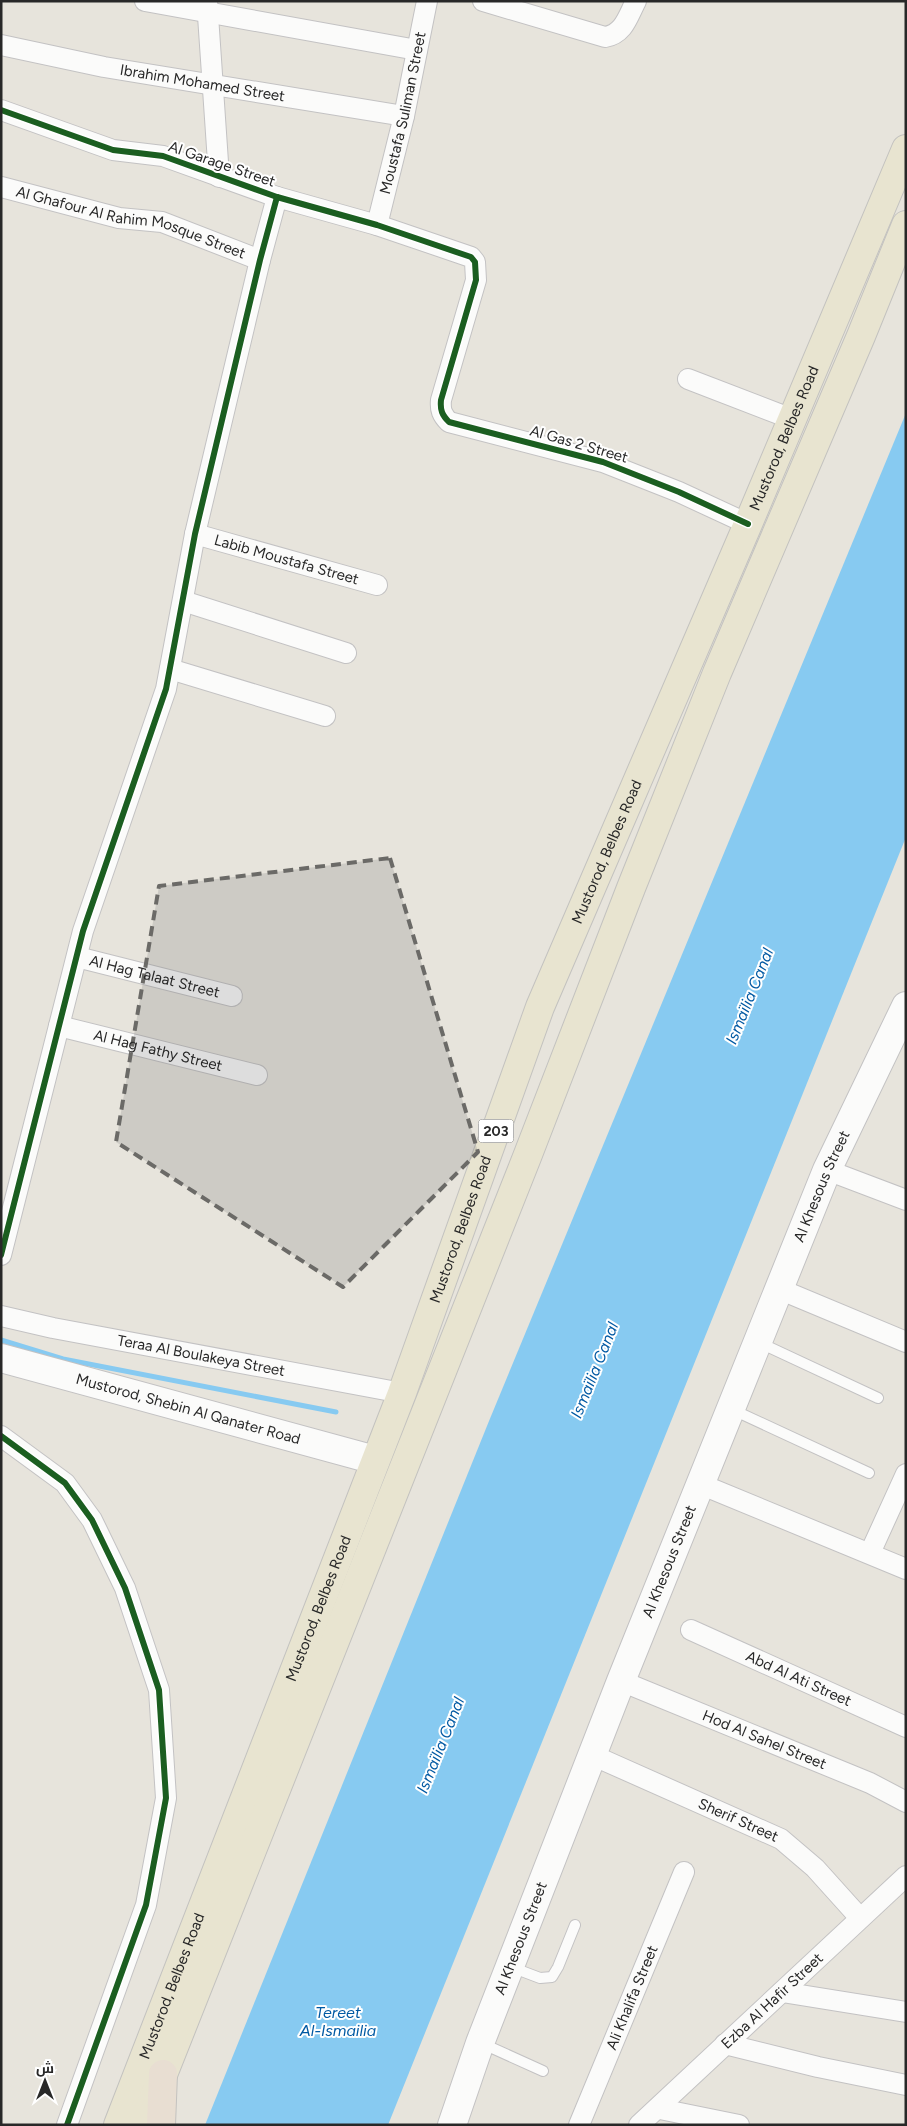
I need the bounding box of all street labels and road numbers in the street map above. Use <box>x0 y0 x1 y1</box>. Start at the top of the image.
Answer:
street label: Moustafa Suliman Street <box>376 30 430 196</box>
street label: Ibrahim Mohamed Street <box>119 61 287 105</box>
street label: Al Garage Street <box>166 137 278 191</box>
street label: Al Ghafour Al Rahim Mosque Street <box>14 182 248 263</box>
street label: Mustorod, Belbes Road <box>746 363 823 513</box>
street label: Al Gas 2 Street <box>528 421 630 467</box>
street label: Labib Moustafa Street <box>212 531 361 589</box>
street label: Mustorod, Belbes Road <box>568 777 646 927</box>
street label: Al Hag Talaat Street <box>88 951 222 1002</box>
street label: Al Hag Fathy Street <box>92 1026 225 1075</box>
road number: 203 <box>478 1120 514 1142</box>
street label: Al Khesous Street <box>790 1127 854 1245</box>
street label: Mustorod, Belbes Road <box>426 1153 495 1305</box>
street label: Teraa Al Boulakeya Street <box>116 1331 287 1380</box>
street label: Mustorod, Shebin Al Qanater Road <box>74 1370 302 1448</box>
street label: Al Khesous Street <box>638 1502 700 1620</box>
street label: Mustorod, Belbes Road <box>282 1533 355 1684</box>
street label: Abd Al Ati Street <box>743 1647 854 1710</box>
street label: Hod Al Sahel Street <box>700 1706 829 1773</box>
street label: Sherif Street <box>695 1794 781 1846</box>
street label: Al Khesous Street <box>491 1879 551 1997</box>
street label: Mustorod, Belbes Road <box>135 1911 208 2062</box>
street label: Ali Khalifa Street <box>602 1942 662 2053</box>
street label: Ezba Al Hafir Street <box>718 1949 827 2053</box>

